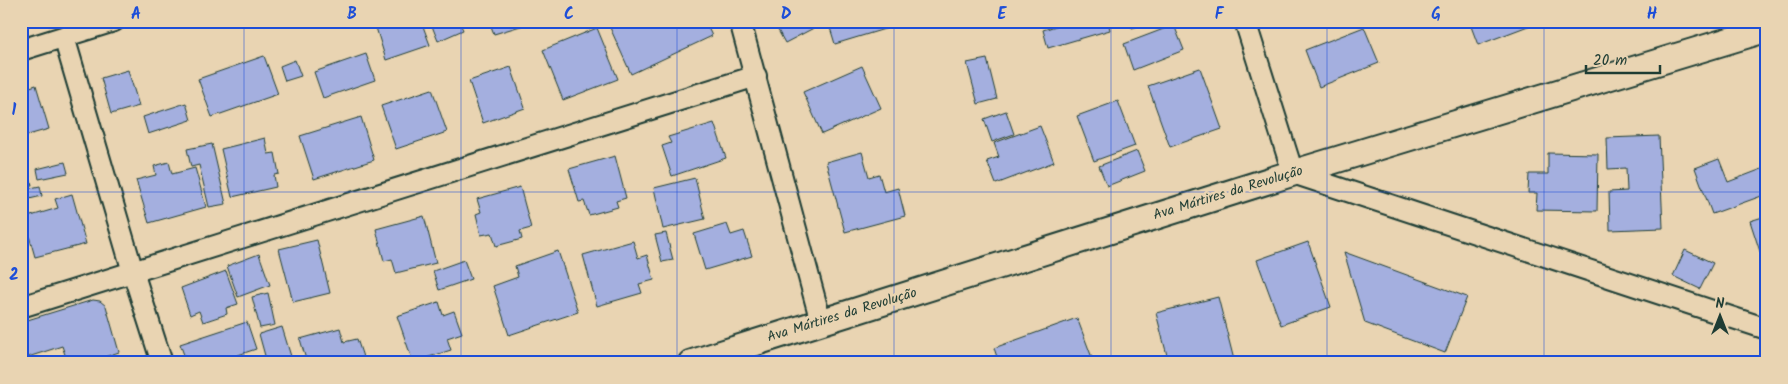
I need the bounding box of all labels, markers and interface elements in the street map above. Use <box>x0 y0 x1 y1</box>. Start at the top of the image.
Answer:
text: A <box>131 2 141 27</box>
text: B <box>347 2 357 27</box>
text: C <box>564 2 574 27</box>
text: D <box>781 2 792 27</box>
text: E <box>998 2 1008 27</box>
text: F <box>1215 2 1225 27</box>
text: G <box>1431 2 1441 27</box>
text: H <box>1647 2 1657 27</box>
scale bar <box>1586 42 1659 74</box>
text: 20 m <box>1593 49 1627 73</box>
text: 1 <box>12 98 17 123</box>
street label: Ava Mártires da Revolução <box>1150 160 1306 226</box>
text: 2 <box>9 263 19 288</box>
street label: Ava Mártires da Revolução <box>764 282 920 348</box>
north arrow <box>1696 292 1746 342</box>
text: N <box>1716 293 1725 315</box>

